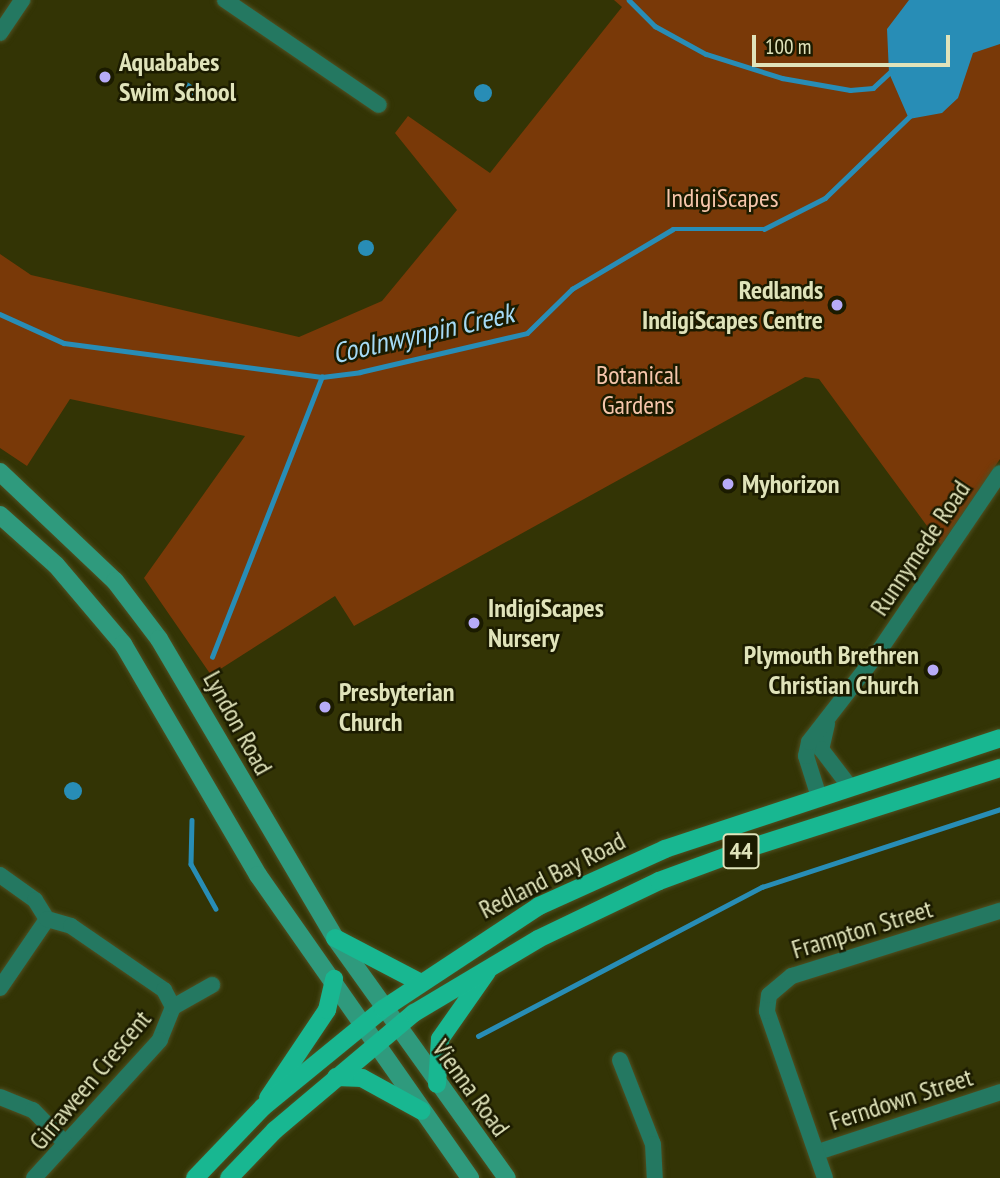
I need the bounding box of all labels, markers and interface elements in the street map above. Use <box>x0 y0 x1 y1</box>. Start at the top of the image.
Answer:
scale bar <box>755 21 953 65</box>
text: 100 m <box>765 33 811 60</box>
place label: Aquababes Swim School <box>119 46 236 108</box>
marker: Aquababes Swim School <box>97 69 113 85</box>
park label: IndigiScapes <box>666 182 778 214</box>
place label: Redlands IndigiScapes Centre <box>642 274 823 336</box>
water label: Coolnwynpin Creek <box>329 296 517 370</box>
marker: Redlands IndigiScapes Centre <box>829 297 845 313</box>
park label: Botanical Gardens <box>596 359 680 420</box>
place label: Myhorizon <box>742 468 839 500</box>
street label: Runnymede Road <box>863 475 977 621</box>
marker: Myhorizon <box>720 476 736 492</box>
place label: IndigiScapes Nursery <box>488 592 604 654</box>
marker: IndigiScapes Nursery <box>466 615 482 631</box>
place label: Plymouth Brethren Christian Church <box>744 639 919 700</box>
marker: Plymouth Brethren Christian Church <box>925 662 941 678</box>
street label: Lyndon Road <box>197 666 279 780</box>
place label: Presbyterian Church <box>339 676 454 738</box>
marker: Presbyterian Church <box>317 699 333 715</box>
street label: Redland Bay Road <box>473 825 631 925</box>
road number: 44 <box>722 830 760 872</box>
street label: Frampton Street <box>788 893 936 965</box>
street label: Girraween Crescent <box>23 1004 157 1156</box>
street label: Vienna Road <box>426 1034 516 1142</box>
street label: Ferndown Street <box>826 1061 976 1137</box>

